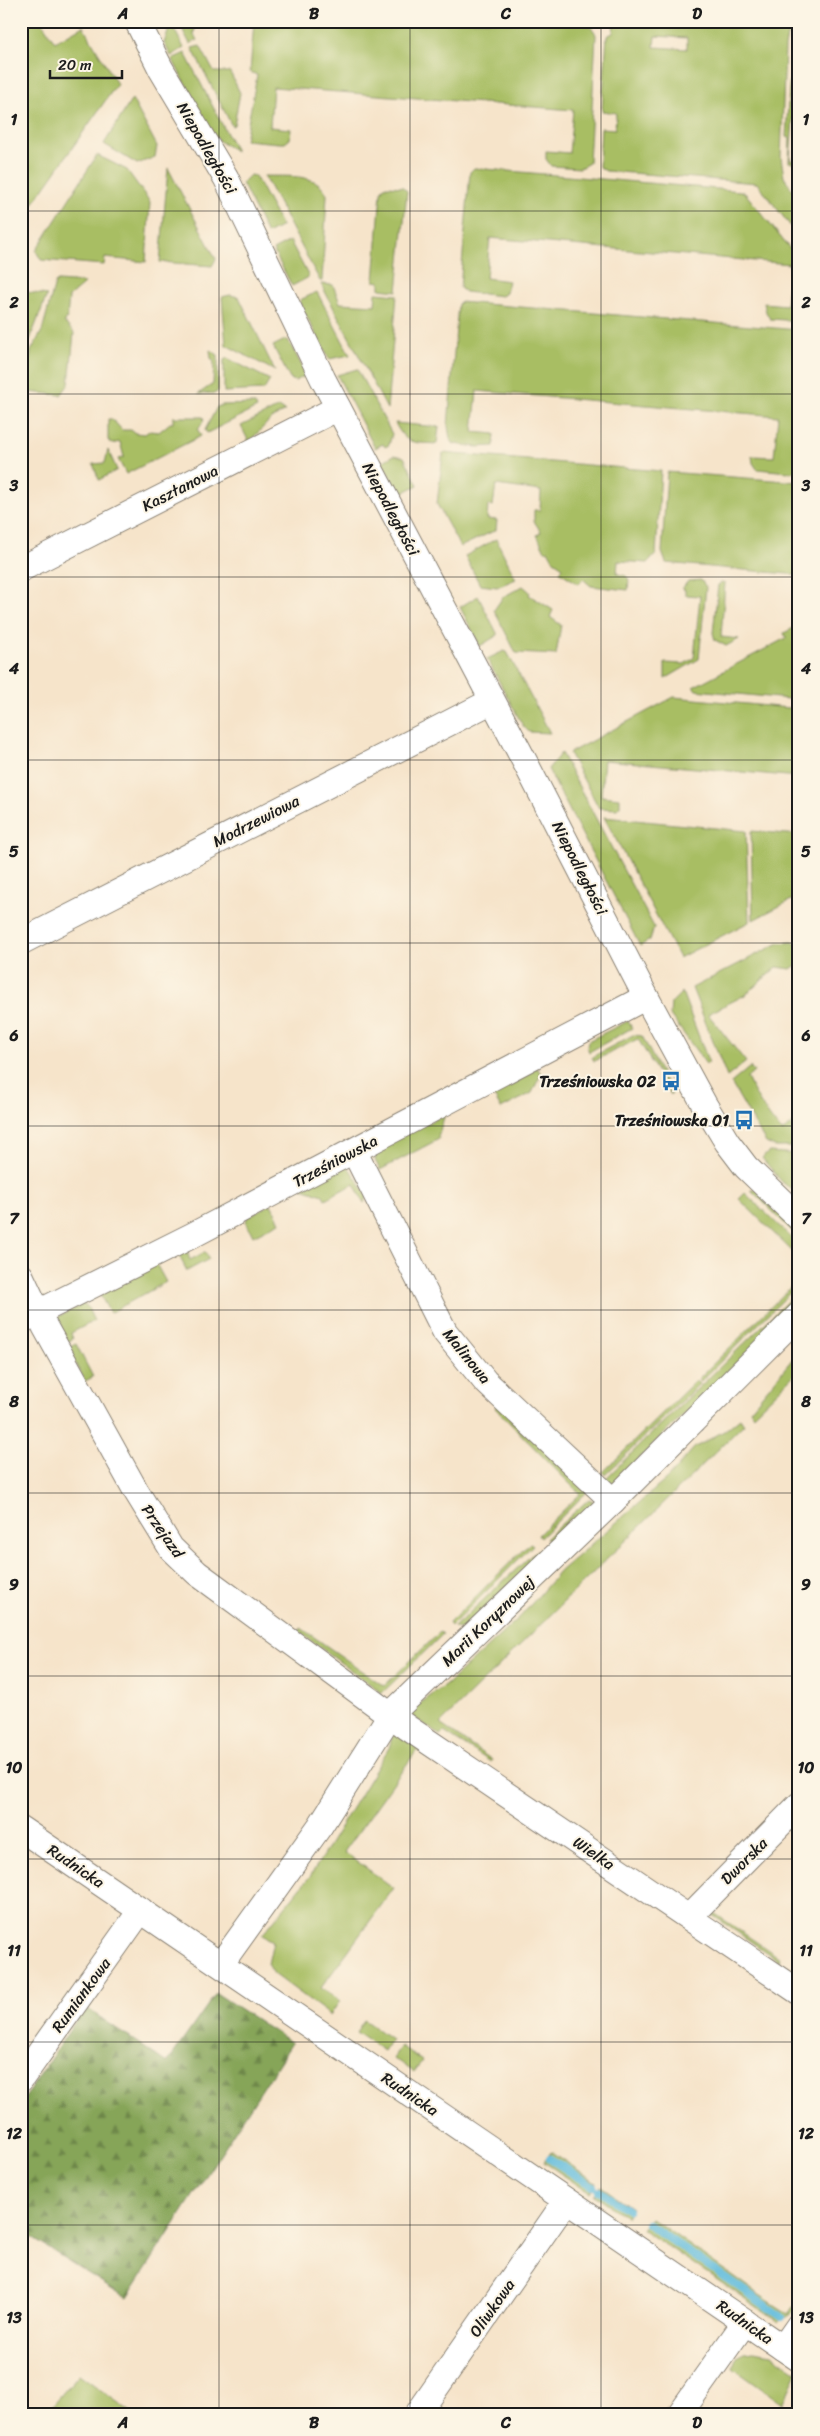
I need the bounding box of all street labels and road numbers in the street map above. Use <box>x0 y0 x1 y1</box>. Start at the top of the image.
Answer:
street label: Niepodległości <box>169 96 245 200</box>
street label: Kasztanowa <box>137 456 223 520</box>
street label: Niepodległości <box>354 457 428 562</box>
street label: Modrzewiowa <box>207 786 306 855</box>
street label: Niepodległości <box>544 816 616 921</box>
street label: Trześniowska <box>287 1126 383 1196</box>
street label: Malinowa <box>435 1321 499 1391</box>
street label: Przejazd <box>134 1498 193 1566</box>
street label: Marii Koryznowej <box>434 1568 542 1674</box>
street label: Wielka <box>567 1828 621 1878</box>
street label: Dworska <box>713 1829 776 1892</box>
street label: Rudnicka <box>41 1836 111 1896</box>
street label: Rumiankowa <box>44 1950 119 2039</box>
street label: Rudnicka <box>375 2064 445 2124</box>
street label: Oliwkowa <box>461 2273 523 2343</box>
street label: Rudnicka <box>710 2292 780 2352</box>

